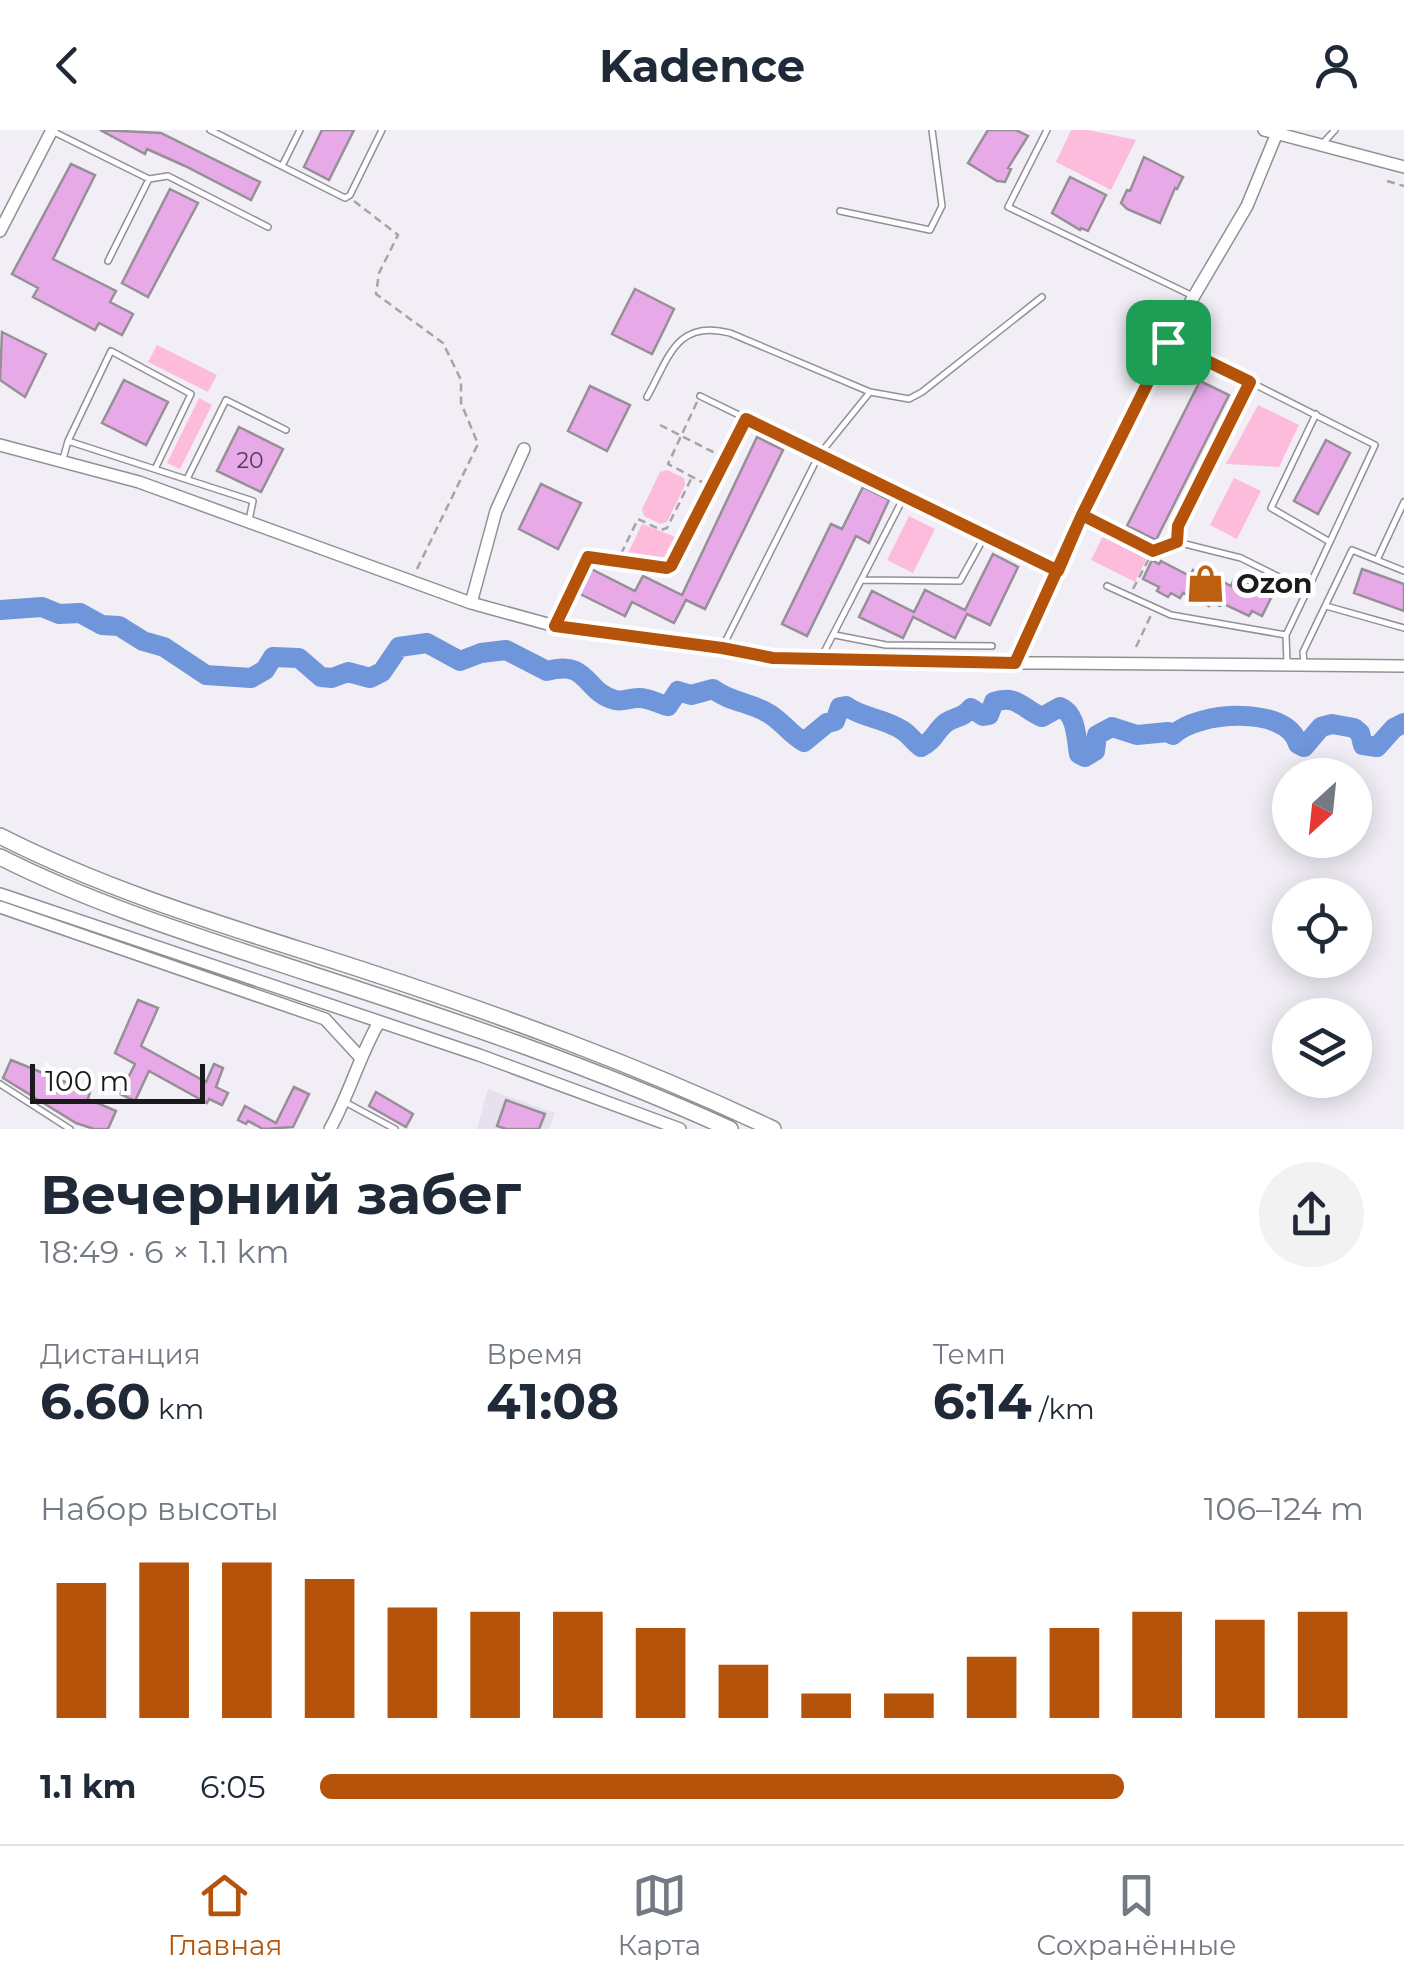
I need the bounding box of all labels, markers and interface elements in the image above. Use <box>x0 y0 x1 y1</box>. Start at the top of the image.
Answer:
icon: back <box>40 38 95 93</box>
text: Kadence <box>599 38 805 93</box>
icon: person <box>1309 38 1364 93</box>
pin <box>1126 300 1211 385</box>
icon: arrive <box>1141 315 1196 370</box>
house number: 20 <box>236 447 264 474</box>
shop icon: Ozon <box>1185 562 1227 604</box>
place label: Ozon <box>1236 566 1312 600</box>
north arrow <box>1272 758 1372 858</box>
map controls <box>1272 758 1372 1098</box>
button: locate <box>1272 878 1372 978</box>
button: layers <box>1272 998 1372 1098</box>
scale bar <box>30 1059 205 1104</box>
text: 100 m <box>45 1064 129 1098</box>
text: Вечерний забег <box>40 1161 521 1228</box>
button: share <box>1259 1162 1364 1267</box>
text: 18:49 · 6 × 1.1 km <box>40 1232 289 1271</box>
text: Дистанция <box>40 1337 201 1371</box>
text: Время <box>486 1337 583 1371</box>
text: Темп <box>933 1337 1006 1371</box>
text: 6.60 <box>40 1371 151 1432</box>
text: 41:08 <box>486 1371 619 1432</box>
text: 6:14 <box>933 1371 1032 1432</box>
text: km <box>151 1392 204 1426</box>
text: /km <box>1032 1392 1095 1426</box>
text: Набор высоты <box>40 1489 279 1528</box>
text: 106–124 m <box>1204 1489 1364 1528</box>
text: 1.1 km <box>40 1767 136 1806</box>
text: 6:05 <box>200 1767 266 1806</box>
tab: Главная <box>168 1868 282 1962</box>
tab: Карта <box>617 1868 701 1962</box>
tab: Сохранённые <box>1036 1868 1236 1962</box>

